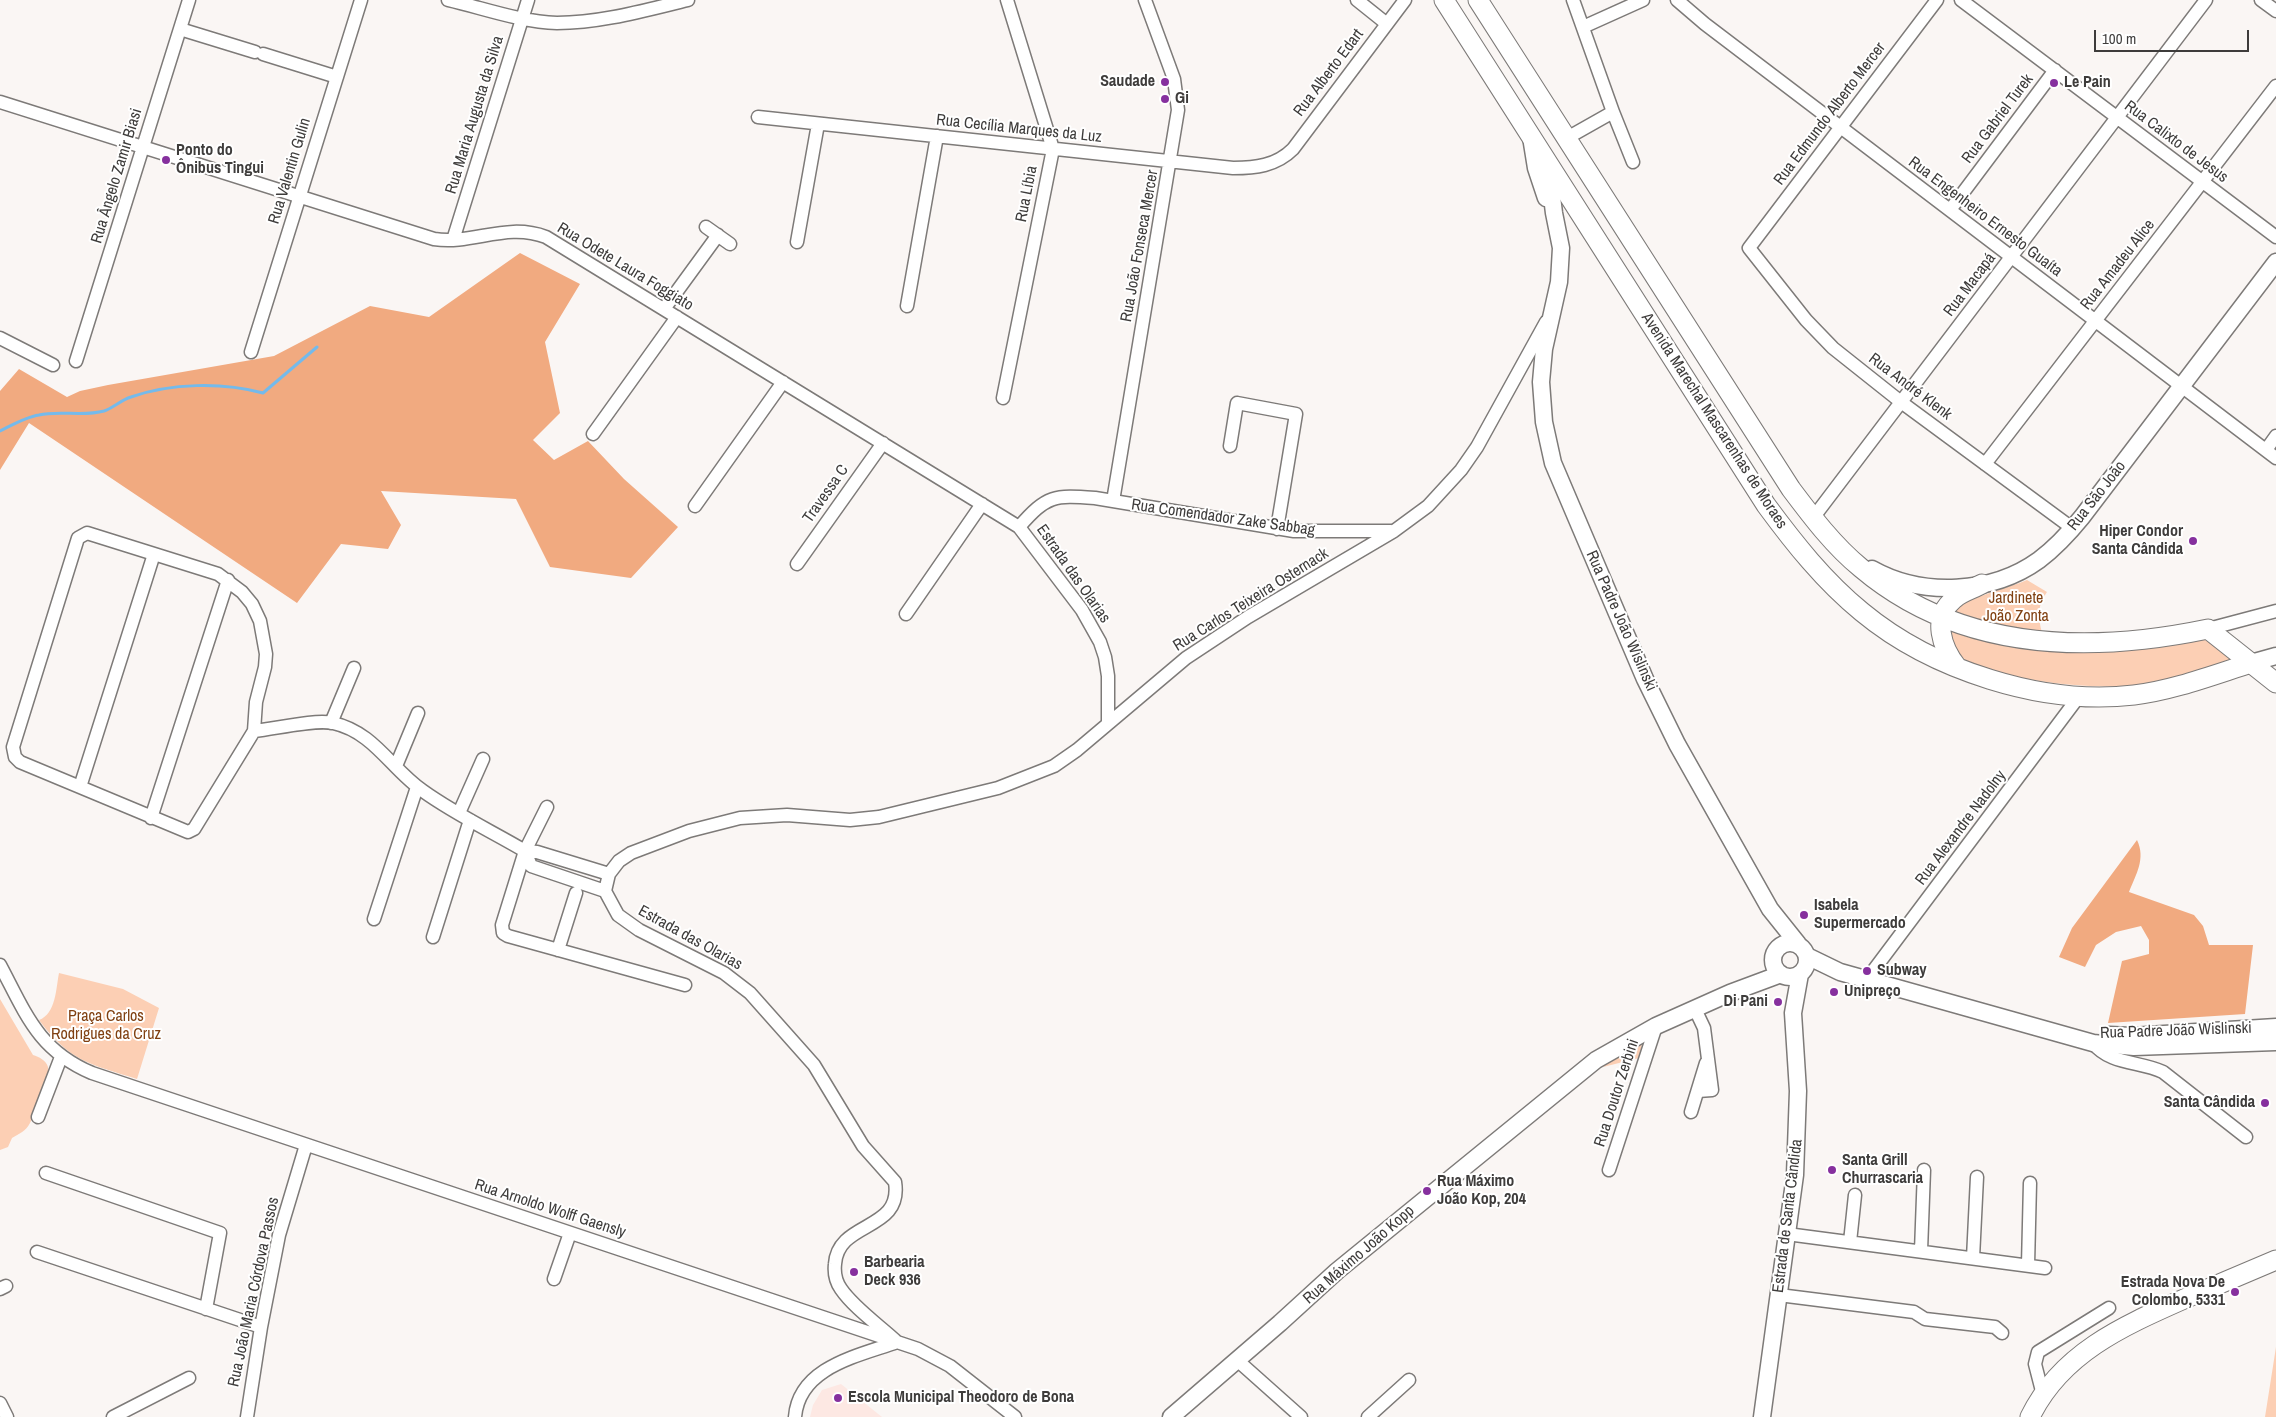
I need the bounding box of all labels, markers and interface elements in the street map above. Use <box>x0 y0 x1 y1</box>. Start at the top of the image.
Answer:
scale bar <box>2096 20 2251 52</box>
street label: Rua Alberto Edart <box>1290 26 1368 120</box>
text: 100 m <box>2102 28 2136 49</box>
street label: Rua Maria Augusta da Silva <box>442 34 508 196</box>
street label: Rua Edmundo Alberto Mercer <box>1770 39 1890 189</box>
street label: Rua Gabriel Turek <box>1958 71 2038 167</box>
place label: Saudade <box>1100 72 1155 92</box>
place label: Le Pain <box>2064 73 2111 93</box>
marker: Saudade <box>1159 76 1171 88</box>
marker: Le Pain <box>2048 77 2060 89</box>
place label: Gi <box>1175 89 1189 109</box>
marker: Gi <box>1159 93 1171 105</box>
street label: Rua Calixto de Jesus <box>2120 97 2232 187</box>
street label: Rua Ângelo Zamir Biasi <box>87 106 147 246</box>
street label: Rua Cecília Marques da Luz <box>935 111 1103 147</box>
street label: Rua Valentin Gulin <box>265 116 315 226</box>
place label: Ponto do Ônibus Tingui <box>176 141 264 179</box>
street label: Rua Engenheiro Ernesto Guaíta <box>1904 153 2066 281</box>
marker: Ponto do Ônibus Tingui <box>160 154 172 166</box>
street label: Rua Líbia <box>1012 164 1042 224</box>
street label: Rua João Fonseca Mercer <box>1117 169 1163 323</box>
street label: Rua Amadeu Alice <box>2077 216 2159 314</box>
street label: Rua Odete Laura Foggiato <box>553 219 697 315</box>
street label: Rua Macapá <box>1940 250 2000 320</box>
street label: Avenida Marechal Mascarenhas de Moraes <box>1637 309 1791 533</box>
street label: Rua André Klenk <box>1865 349 1955 425</box>
street label: Rua São João <box>2064 457 2130 535</box>
street label: Travessa C <box>799 461 853 527</box>
street label: Rua Comendador Zake Sabbag <box>1130 496 1316 540</box>
street label: Estrada das Olarias <box>1032 521 1114 627</box>
place label: Hiper Condor Santa Cândida <box>2092 522 2183 560</box>
marker: Hiper Condor Santa Cândida <box>2187 535 2199 547</box>
street label: Rua Carlos Teixeira Osternack <box>1170 544 1332 656</box>
street label: Rua Padre João Wislinski <box>1581 548 1661 694</box>
park label: Jardinete João Zonta <box>1983 589 2049 627</box>
street label: Rua Alexandre Nadolny <box>1912 767 2010 889</box>
place label: Isabela Supermercado <box>1814 896 1906 934</box>
street label: Estrada das Olarias <box>635 901 745 975</box>
marker: Isabela Supermercado <box>1798 909 1810 921</box>
place label: Subway <box>1877 961 1927 981</box>
marker: Subway <box>1861 965 1873 977</box>
place label: Unipreço <box>1844 982 1901 1002</box>
marker: Unipreço <box>1828 986 1840 998</box>
place label: Di Pani <box>1724 992 1768 1012</box>
marker: Di Pani <box>1772 996 1784 1008</box>
park label: Praça Carlos Rodrigues da Cruz <box>51 1007 161 1045</box>
street label: Rua Padre João Wislinski <box>2100 1019 2252 1043</box>
street label: Rua Doutor Zerbini <box>1591 1037 1643 1149</box>
place label: Santa Cândida <box>2164 1093 2255 1113</box>
marker: Santa Cândida <box>2259 1097 2271 1109</box>
street label: Estrada de Santa Cândida <box>1769 1138 1807 1294</box>
place label: Santa Grill Churrascaria <box>1842 1151 1923 1189</box>
marker: Santa Grill Churrascaria <box>1826 1164 1838 1176</box>
place label: Rua Máximo João Kop, 204 <box>1437 1172 1526 1210</box>
street label: Rua Arnoldo Wolff Gaensly <box>472 1175 628 1243</box>
marker: Rua Máximo João Kop, 204 <box>1421 1185 1433 1197</box>
street label: Rua João Maria Córdova Passos <box>225 1195 283 1389</box>
street label: Rua Máximo João Kopp <box>1300 1202 1418 1308</box>
place label: Barbearia Deck 936 <box>864 1253 925 1291</box>
marker: Barbearia Deck 936 <box>848 1266 860 1278</box>
place label: Estrada Nova De Colombo, 5331 <box>2121 1273 2225 1311</box>
marker: Estrada Nova De Colombo, 5331 <box>2229 1286 2241 1298</box>
place label: Escola Municipal Theodoro de Bona <box>848 1388 1074 1408</box>
marker: Escola Municipal Theodoro de Bona <box>832 1392 844 1404</box>

